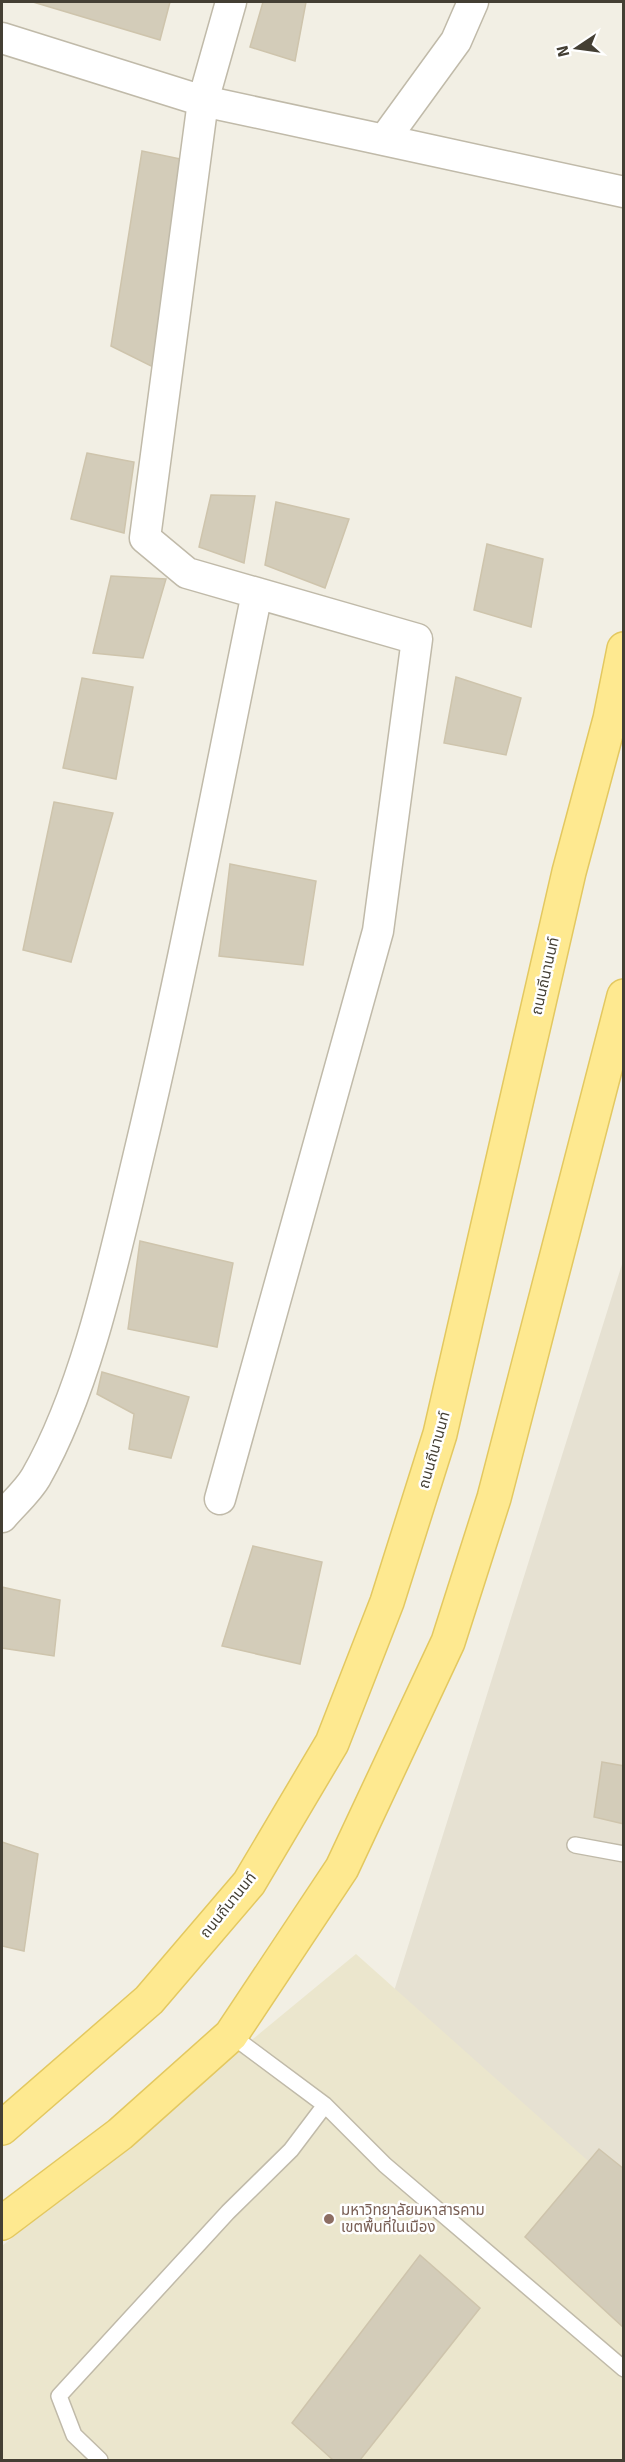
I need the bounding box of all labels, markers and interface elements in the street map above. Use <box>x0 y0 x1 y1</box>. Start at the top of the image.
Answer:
north arrow <box>547 18 607 78</box>
text: N <box>552 43 574 59</box>
street label: ถนนถีนานนท์ <box>527 935 563 1017</box>
street label: ถนนถีนานนท์ <box>414 1409 454 1491</box>
street label: ถนนถีนานนท์ <box>196 1869 260 1941</box>
place label: มหาวิทยาลัยมหาสารคาม เขตพื้นที่ในเมือง <box>341 2201 485 2236</box>
marker: มหาวิทยาลัยมหาสารคาม เขตพื้นที่ในเมือง <box>322 2212 336 2226</box>

